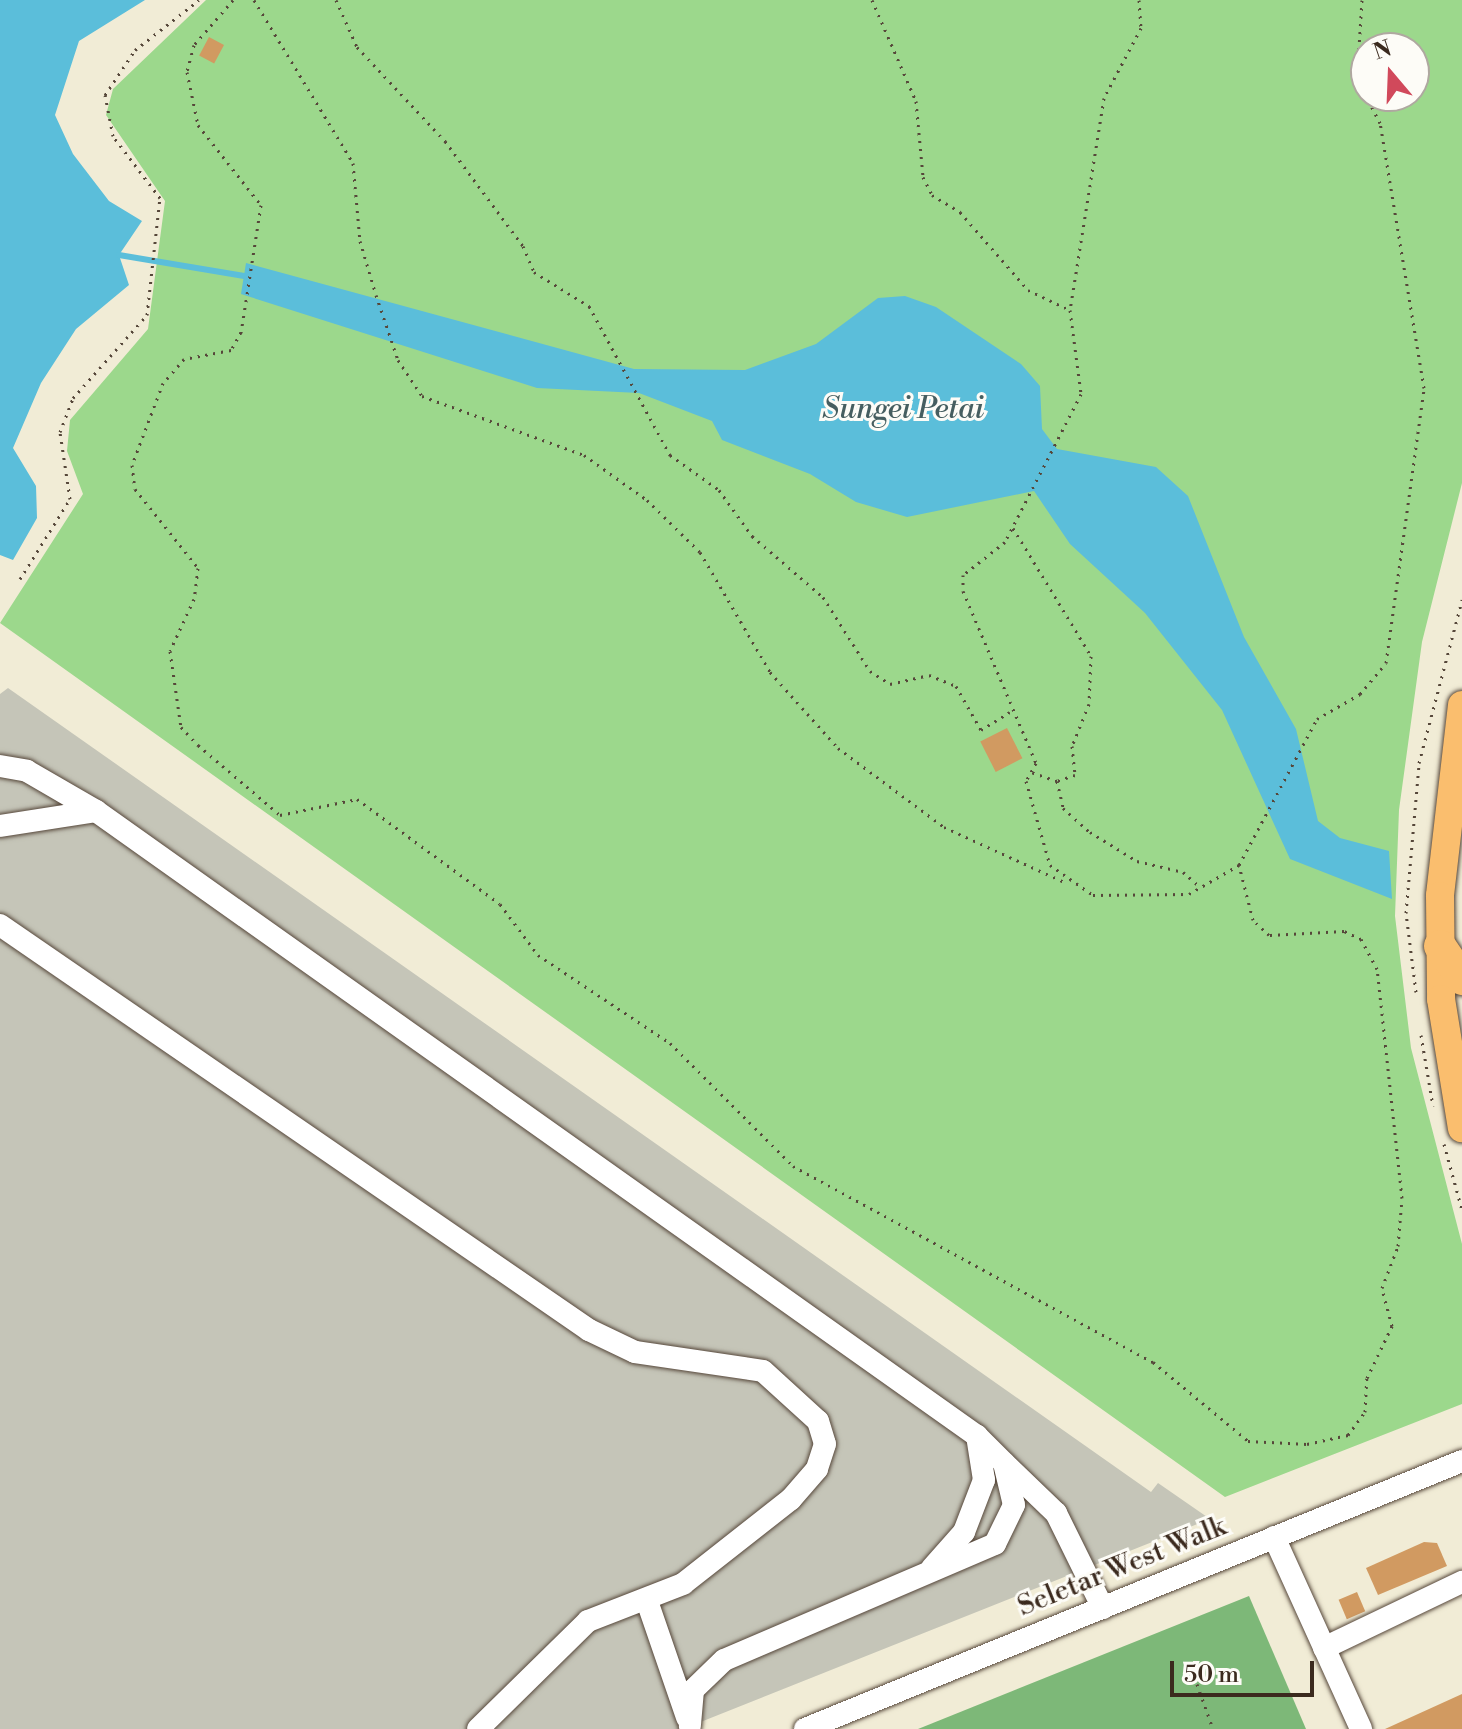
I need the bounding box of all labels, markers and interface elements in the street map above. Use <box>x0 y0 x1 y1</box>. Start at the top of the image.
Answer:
north arrow <box>1350 32 1430 112</box>
text: N <box>1370 35 1395 66</box>
water label: Sungei Petai <box>822 391 984 427</box>
street label: Seletar West Walk <box>1013 1510 1231 1624</box>
scale bar <box>1174 1645 1318 1695</box>
text: 50 m <box>1184 1660 1239 1690</box>

